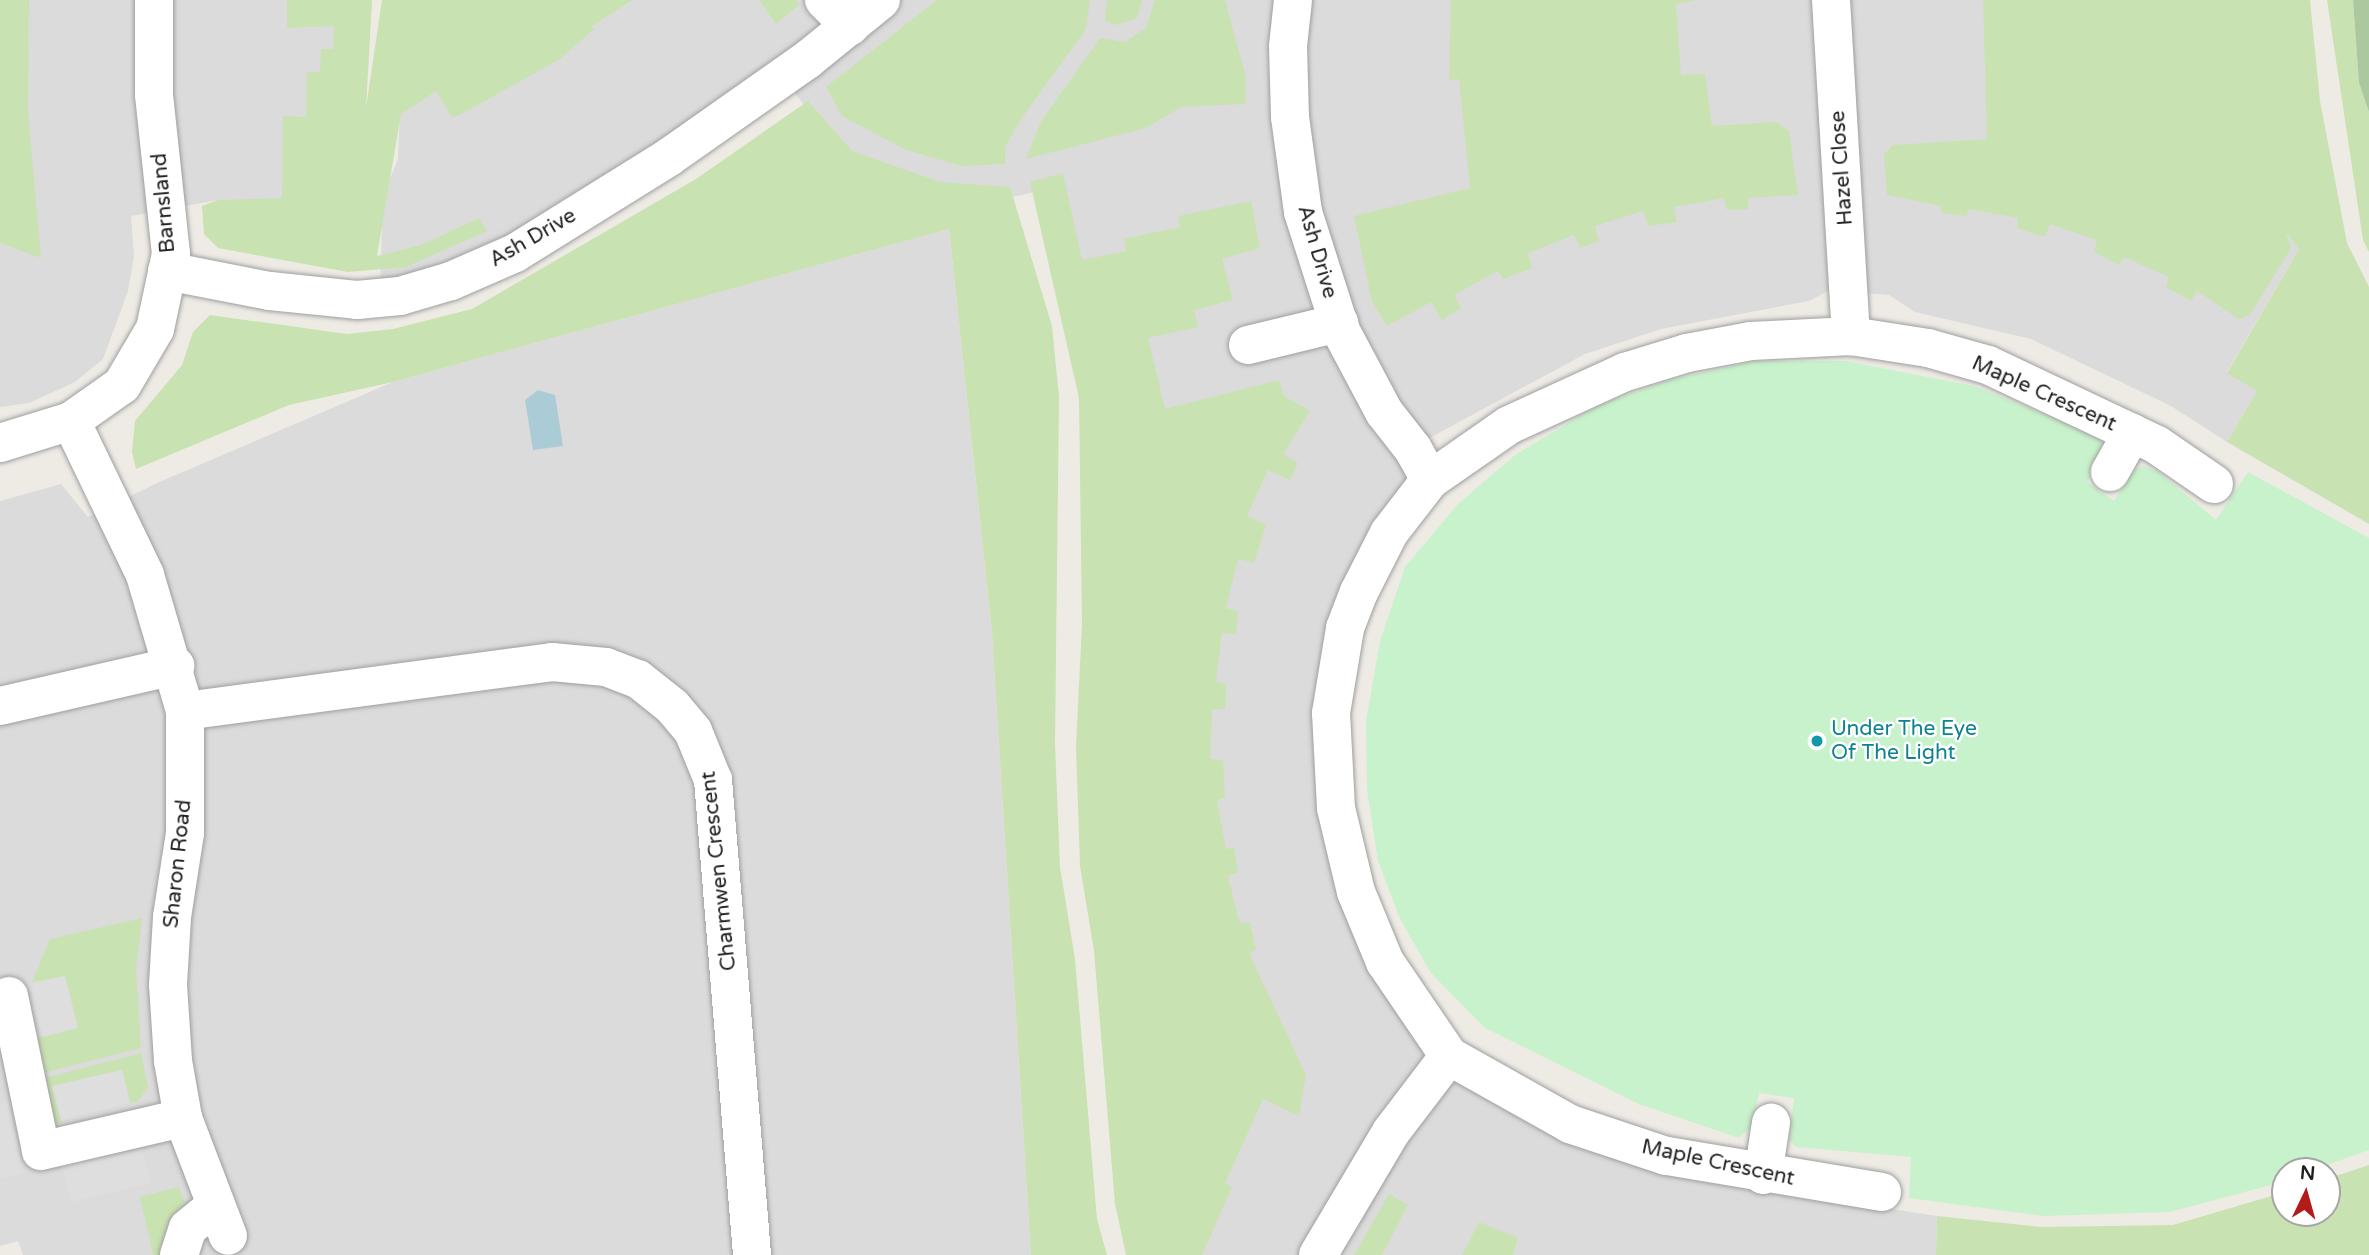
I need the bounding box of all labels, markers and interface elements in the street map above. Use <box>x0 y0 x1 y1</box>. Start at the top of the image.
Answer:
street label: Hazel Close <box>1825 110 1859 226</box>
street label: Barnsland <box>147 152 181 254</box>
street label: Ash Drive <box>485 203 581 273</box>
street label: Ash Drive <box>1292 203 1342 301</box>
street label: Maple Crescent <box>1968 351 2120 437</box>
place label: Under The Eye Of The Light <box>1831 716 1977 766</box>
marker: Under The Eye Of The Light <box>1809 733 1825 749</box>
street label: Charmwen Crescent <box>696 770 742 972</box>
street label: Sharon Road <box>159 799 197 929</box>
street label: Maple Crescent <box>1639 1134 1797 1192</box>
north arrow <box>2271 1157 2341 1227</box>
text: N <box>2299 1161 2316 1185</box>

